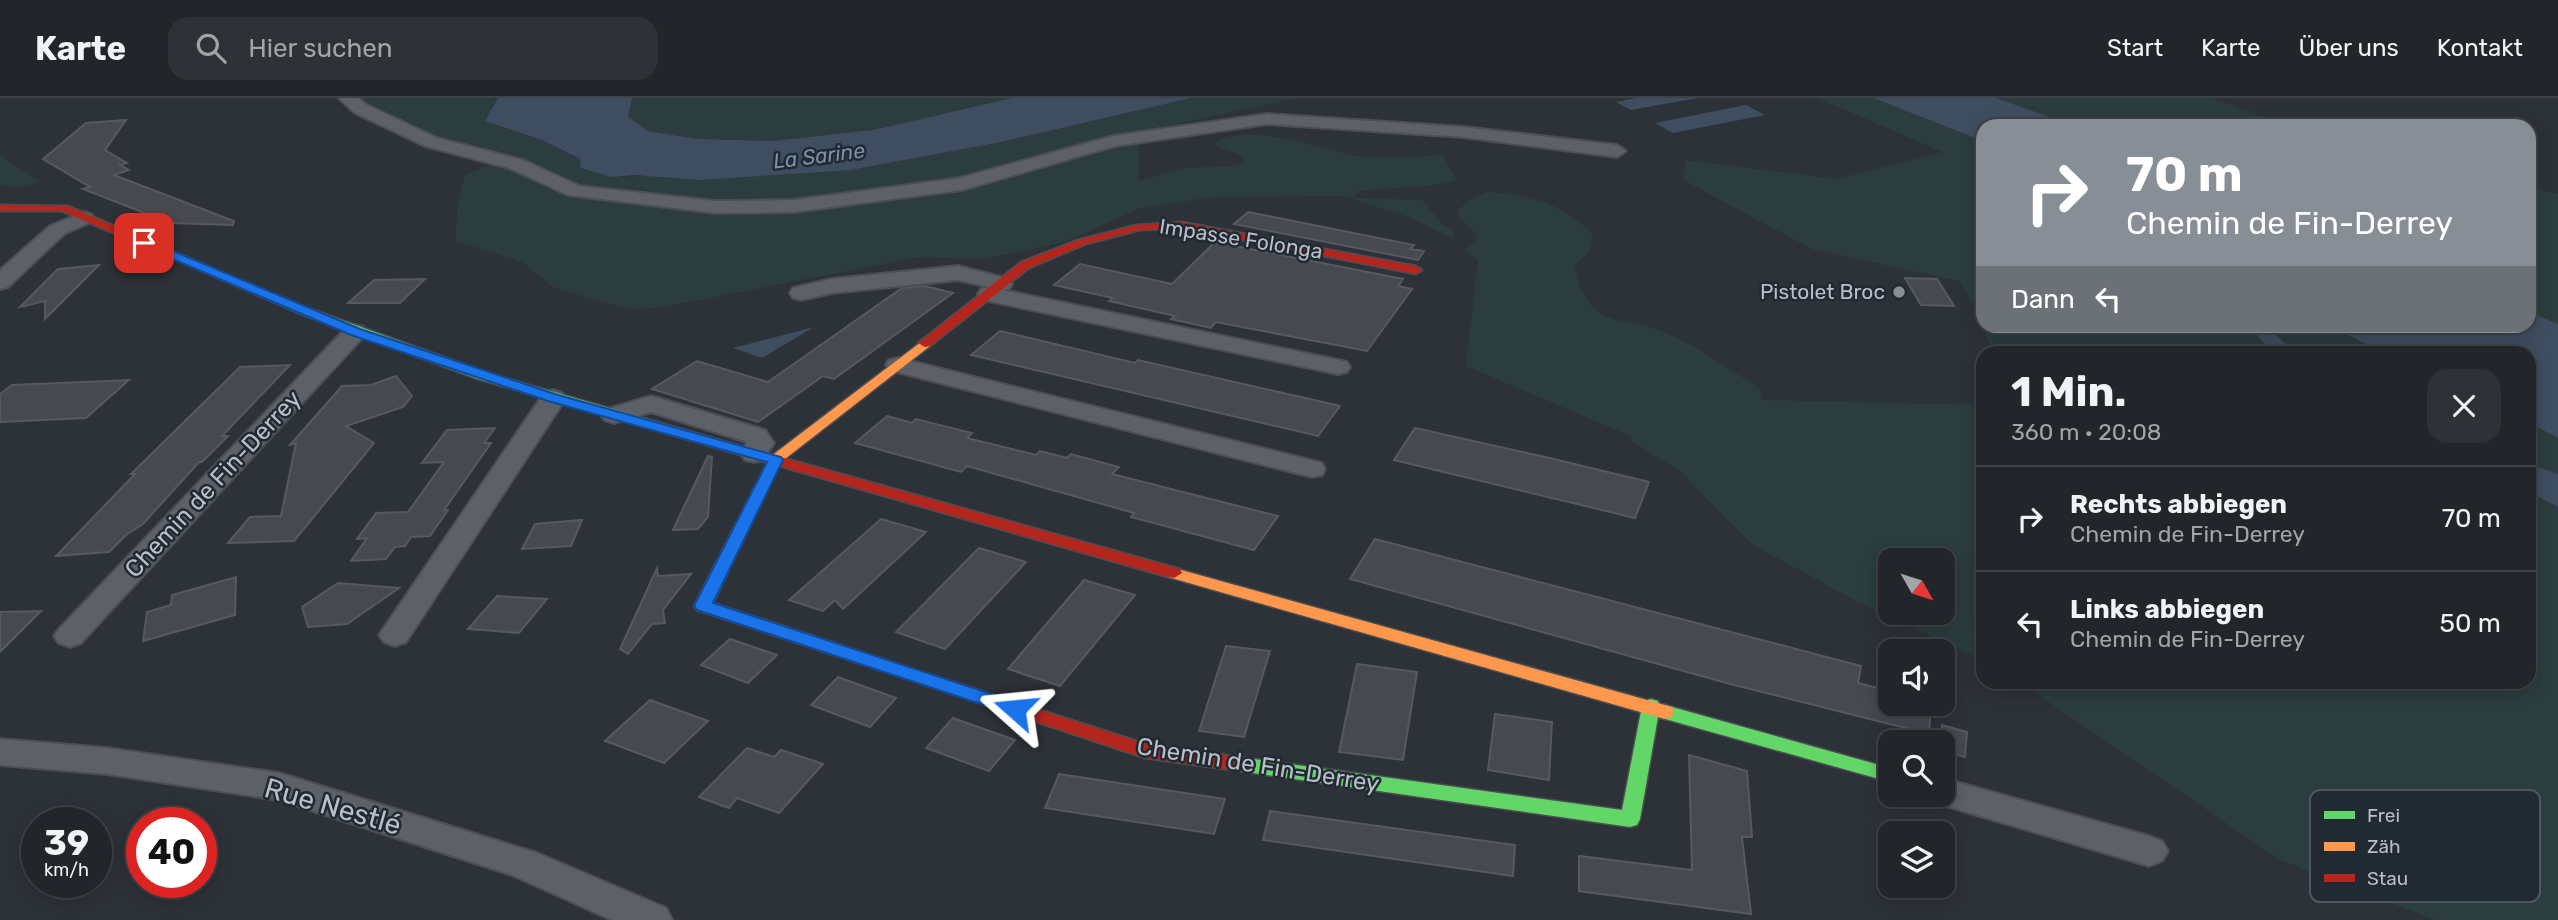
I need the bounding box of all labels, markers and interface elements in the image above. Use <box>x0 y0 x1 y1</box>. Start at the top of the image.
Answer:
search box <box>168 17 658 80</box>
text: Karte <box>35 29 126 68</box>
icon: search <box>192 29 230 67</box>
text: Hier suchen <box>248 33 393 64</box>
text: Start <box>2107 34 2163 62</box>
text: Karte <box>2201 34 2261 62</box>
text: Über uns <box>2299 34 2399 62</box>
text: Kontakt <box>2437 34 2523 62</box>
water label: La Sarine <box>772 137 866 174</box>
text: 70 m <box>2126 145 2243 203</box>
icon: right <box>2011 147 2102 238</box>
text: Chemin de Fin-Derrey <box>2126 204 2453 242</box>
pin <box>114 213 174 273</box>
street label: Impasse Folonga <box>1158 213 1324 264</box>
icon: arrive <box>125 224 163 262</box>
place label: Pistolet Broc <box>1760 279 1885 304</box>
icon: left <box>2089 280 2127 318</box>
marker: Pistolet Broc <box>1891 284 1907 300</box>
text: Dann <box>2011 284 2075 315</box>
text: 1 Min. <box>2011 367 2127 417</box>
button: close <box>2427 369 2501 443</box>
street label: Chemin de Fin-Derrey <box>119 385 307 583</box>
text: 360 m · 20:08 <box>2011 418 2161 446</box>
text: Rechts abbiegen <box>2070 489 2287 520</box>
icon: right <box>2011 500 2049 538</box>
text: 70 m <box>2442 503 2501 534</box>
text: Chemin de Fin-Derrey <box>2070 520 2305 548</box>
north arrow <box>1878 548 1955 625</box>
map controls <box>1878 548 1955 898</box>
text: Links abbiegen <box>2070 594 2264 625</box>
icon: left <box>2011 605 2049 643</box>
text: 50 m <box>2440 608 2501 639</box>
text: Chemin de Fin-Derrey <box>2070 625 2305 653</box>
button: sound <box>1878 639 1955 716</box>
position arrow <box>978 672 1052 746</box>
button: search <box>1878 730 1955 807</box>
street label: Chemin de Fin-Derrey <box>1135 732 1381 798</box>
street label: Rue Nestlé <box>261 771 405 842</box>
legend <box>2310 790 2540 902</box>
text: Frei <box>2367 804 2400 827</box>
speed limit sign: 40 <box>126 807 217 898</box>
button: layers <box>1878 821 1955 898</box>
text: 39 <box>44 822 89 864</box>
text: Zäh <box>2367 835 2400 858</box>
text: km/h <box>44 859 89 881</box>
text: Stau <box>2367 867 2408 890</box>

